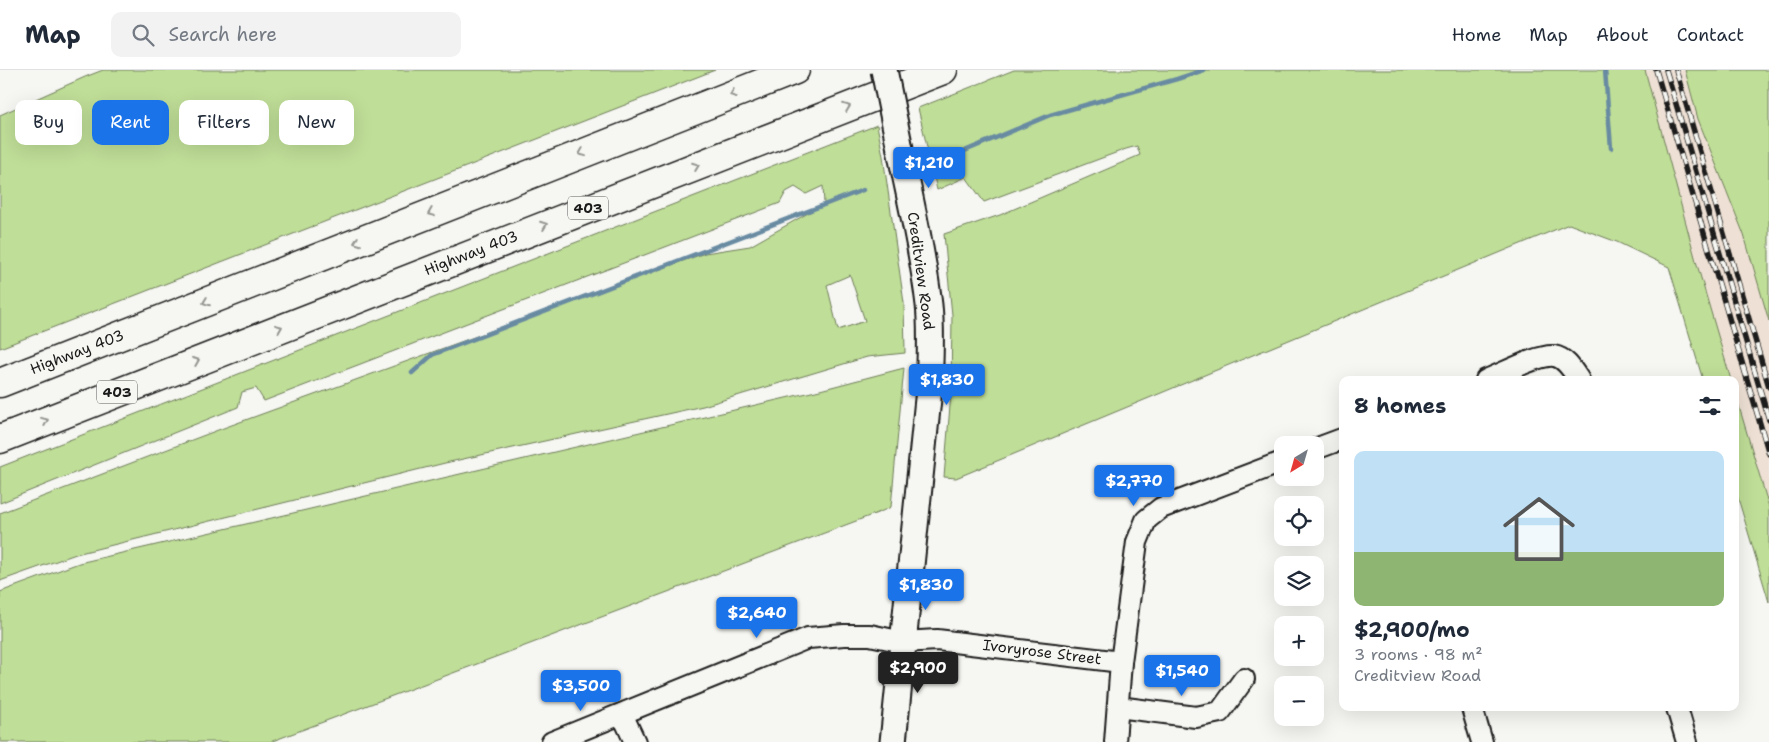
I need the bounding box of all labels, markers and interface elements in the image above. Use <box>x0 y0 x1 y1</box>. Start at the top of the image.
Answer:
search box <box>111 12 461 57</box>
text: Map <box>25 19 81 51</box>
icon: search <box>129 21 157 49</box>
text: Search here <box>169 22 277 47</box>
text: Home <box>1452 23 1501 47</box>
text: Map <box>1529 23 1568 47</box>
text: About <box>1596 23 1649 47</box>
text: Contact <box>1677 23 1744 47</box>
one-way arrow <box>730 88 738 98</box>
chip: Buy <box>15 100 82 145</box>
chip: Rent <box>92 100 169 145</box>
chip: Filters <box>179 100 269 145</box>
chip: New <box>279 100 354 145</box>
one-way arrow <box>842 103 851 113</box>
pin: $1,210 <box>888 146 970 189</box>
one-way arrow <box>578 147 587 158</box>
text: $1,210 <box>904 152 954 173</box>
one-way arrow <box>691 162 699 172</box>
road number: 403 <box>568 196 608 220</box>
one-way arrow <box>427 207 436 217</box>
street label: Creditview Road <box>903 211 939 332</box>
one-way arrow <box>539 221 548 231</box>
street label: Highway 403 <box>421 226 521 280</box>
one-way arrow <box>353 236 362 246</box>
one-way arrow <box>202 295 211 306</box>
one-way arrow <box>274 324 282 334</box>
street label: Highway 403 <box>27 325 127 379</box>
one-way arrow <box>192 357 200 367</box>
pin: $1,830 <box>906 364 988 406</box>
text: $1,830 <box>920 369 974 390</box>
road number: 403 <box>97 381 137 404</box>
text: 8 homes <box>1354 392 1446 420</box>
icon: filters <box>1696 392 1724 420</box>
one-way arrow <box>40 416 49 427</box>
north arrow <box>1274 436 1324 486</box>
map controls <box>1274 436 1324 726</box>
pin: $2,770 <box>1093 464 1175 507</box>
text: $2,770 <box>1105 470 1163 491</box>
icon: home <box>1494 484 1584 574</box>
button: locate <box>1274 496 1324 546</box>
button: layers <box>1274 556 1324 606</box>
pin: $1,830 <box>885 568 967 611</box>
text: $1,830 <box>899 574 953 595</box>
pin: $2,640 <box>716 596 798 639</box>
text: $2,640 <box>727 602 787 623</box>
button: + <box>1274 616 1324 666</box>
text: $2,900/mo <box>1354 616 1470 644</box>
street label: Ivoryrose Street <box>982 635 1102 669</box>
text: 3 rooms · 98 m² <box>1354 644 1483 665</box>
pin: $2,900 <box>877 652 959 694</box>
pin: $1,540 <box>1141 654 1223 697</box>
text: $2,900 <box>889 657 947 678</box>
text: $1,540 <box>1155 660 1209 681</box>
text: Creditview Road <box>1354 665 1481 686</box>
pin: $3,500 <box>540 670 622 712</box>
text: $3,500 <box>552 675 610 696</box>
button: − <box>1274 676 1324 726</box>

